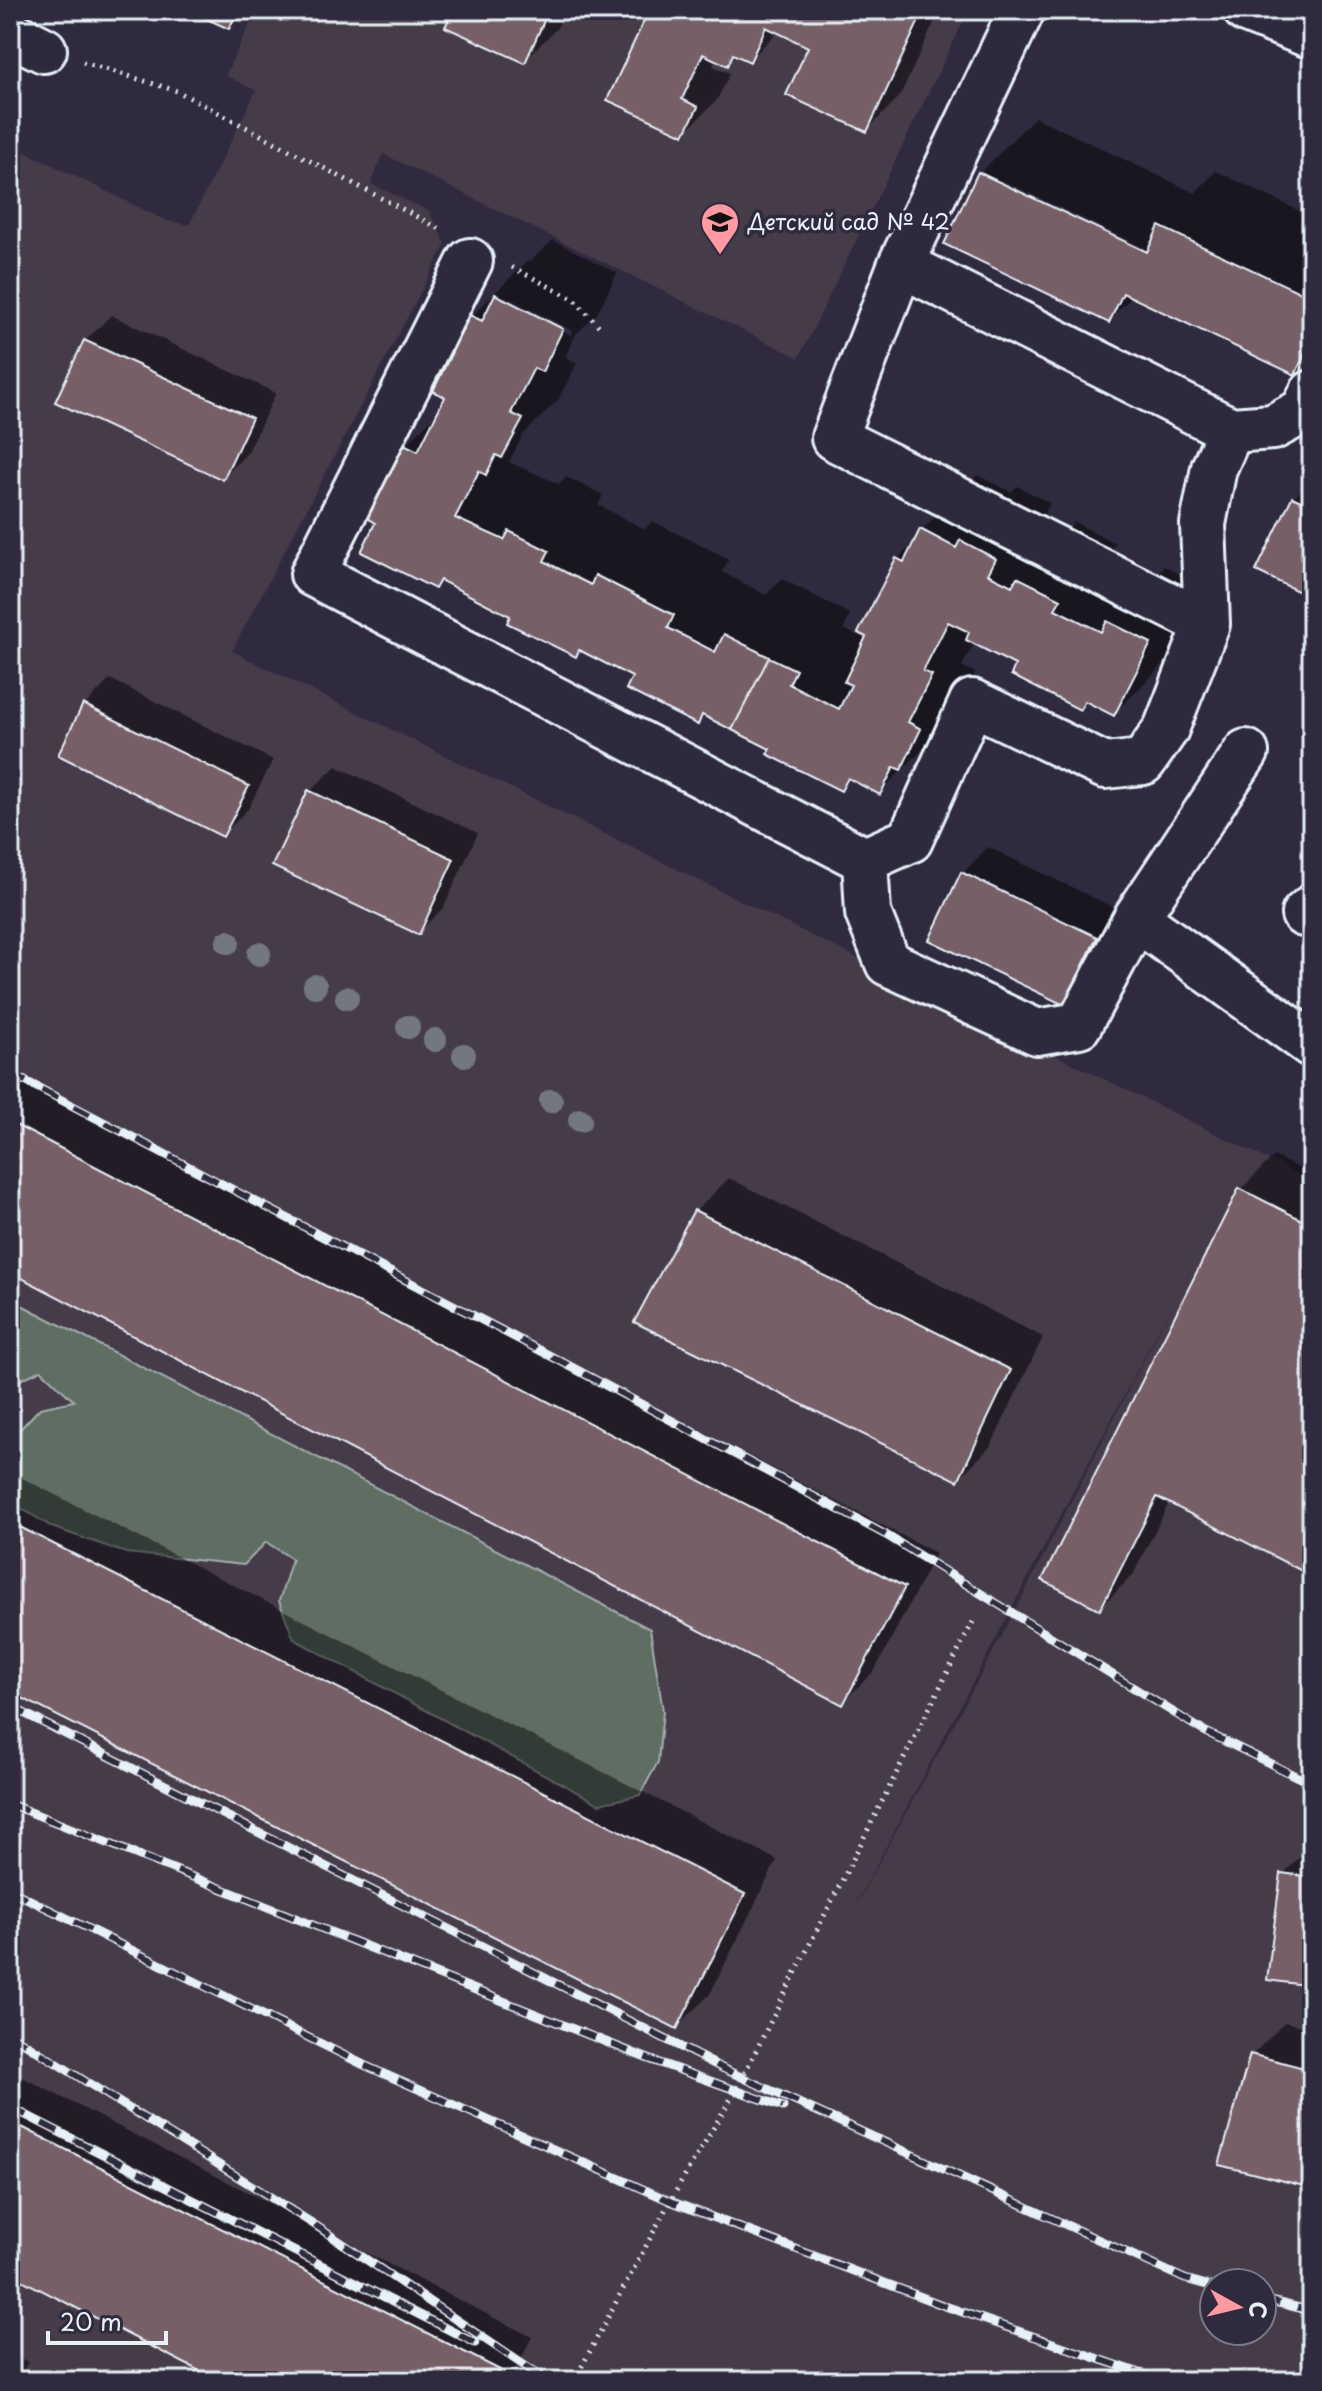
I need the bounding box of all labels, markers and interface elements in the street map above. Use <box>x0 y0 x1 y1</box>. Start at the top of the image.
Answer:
school or university icon: Детский сад № 42 <box>699 201 741 256</box>
place label: Детский сад № 42 <box>747 204 950 237</box>
north arrow <box>1198 2267 1278 2347</box>
scale bar <box>48 2295 166 2345</box>
text: С <box>1242 2300 1277 2320</box>
text: 20 m <box>60 2303 122 2339</box>

